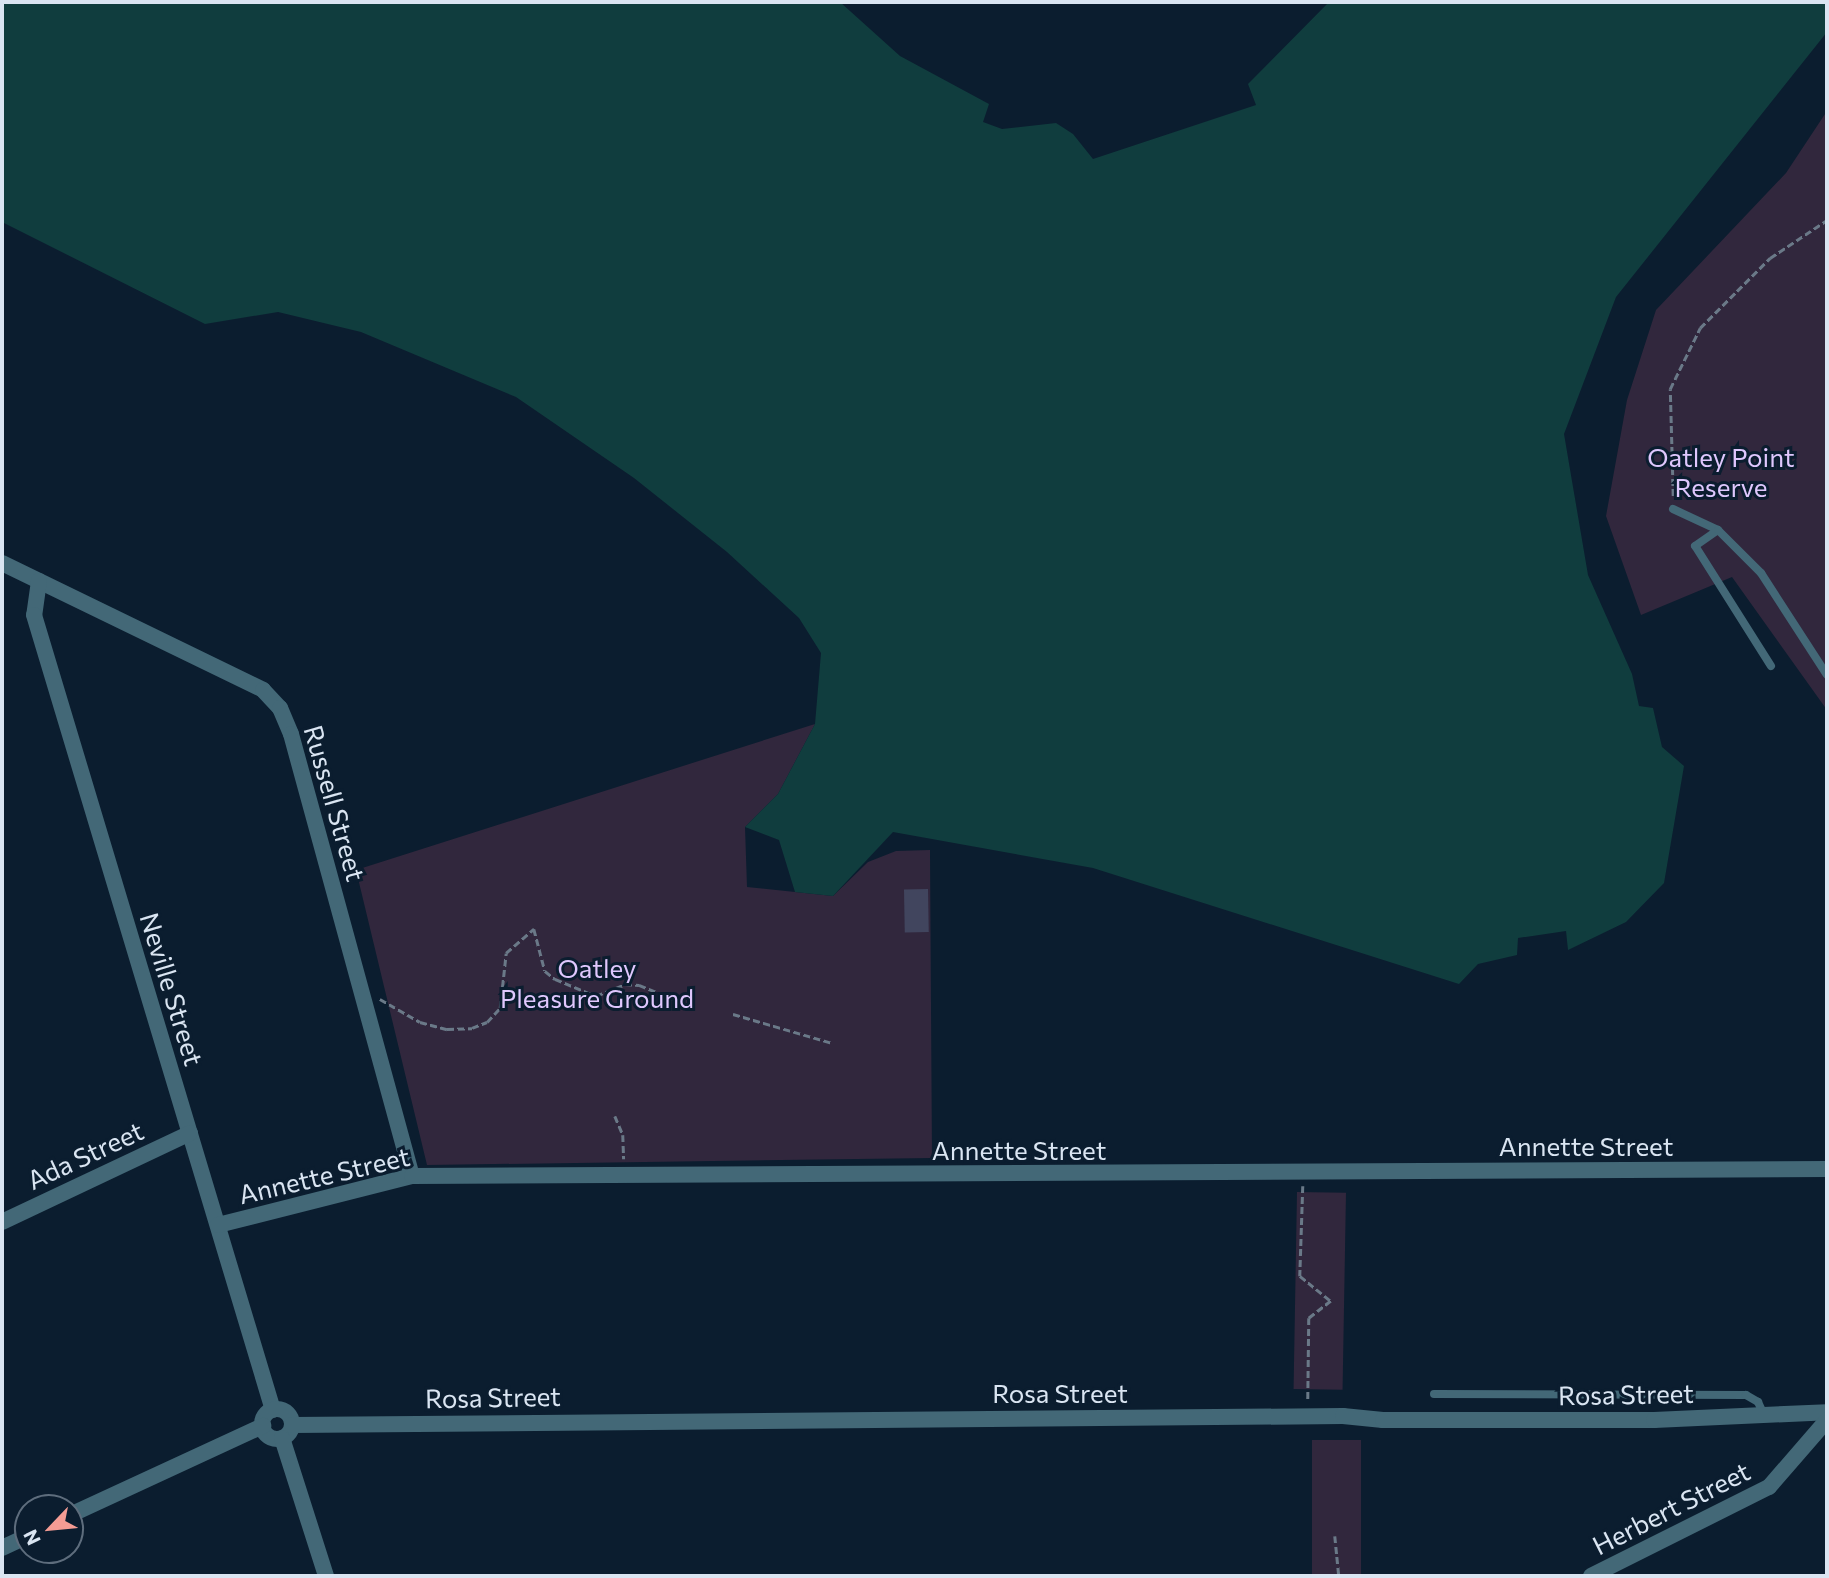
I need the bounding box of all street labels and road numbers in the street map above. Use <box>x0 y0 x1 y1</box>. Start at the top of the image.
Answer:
street label: Russell Street <box>298 721 372 885</box>
street label: Neville Street <box>134 909 210 1069</box>
street label: Ada Street <box>22 1115 148 1195</box>
street label: Annette Street <box>1499 1130 1673 1162</box>
street label: Annette Street <box>932 1134 1106 1166</box>
street label: Annette Street <box>235 1140 413 1210</box>
street label: Rosa Street <box>992 1377 1128 1409</box>
street label: Rosa Street <box>1558 1377 1694 1411</box>
street label: Rosa Street <box>425 1380 561 1414</box>
street label: Herbert Street <box>1587 1455 1755 1561</box>

